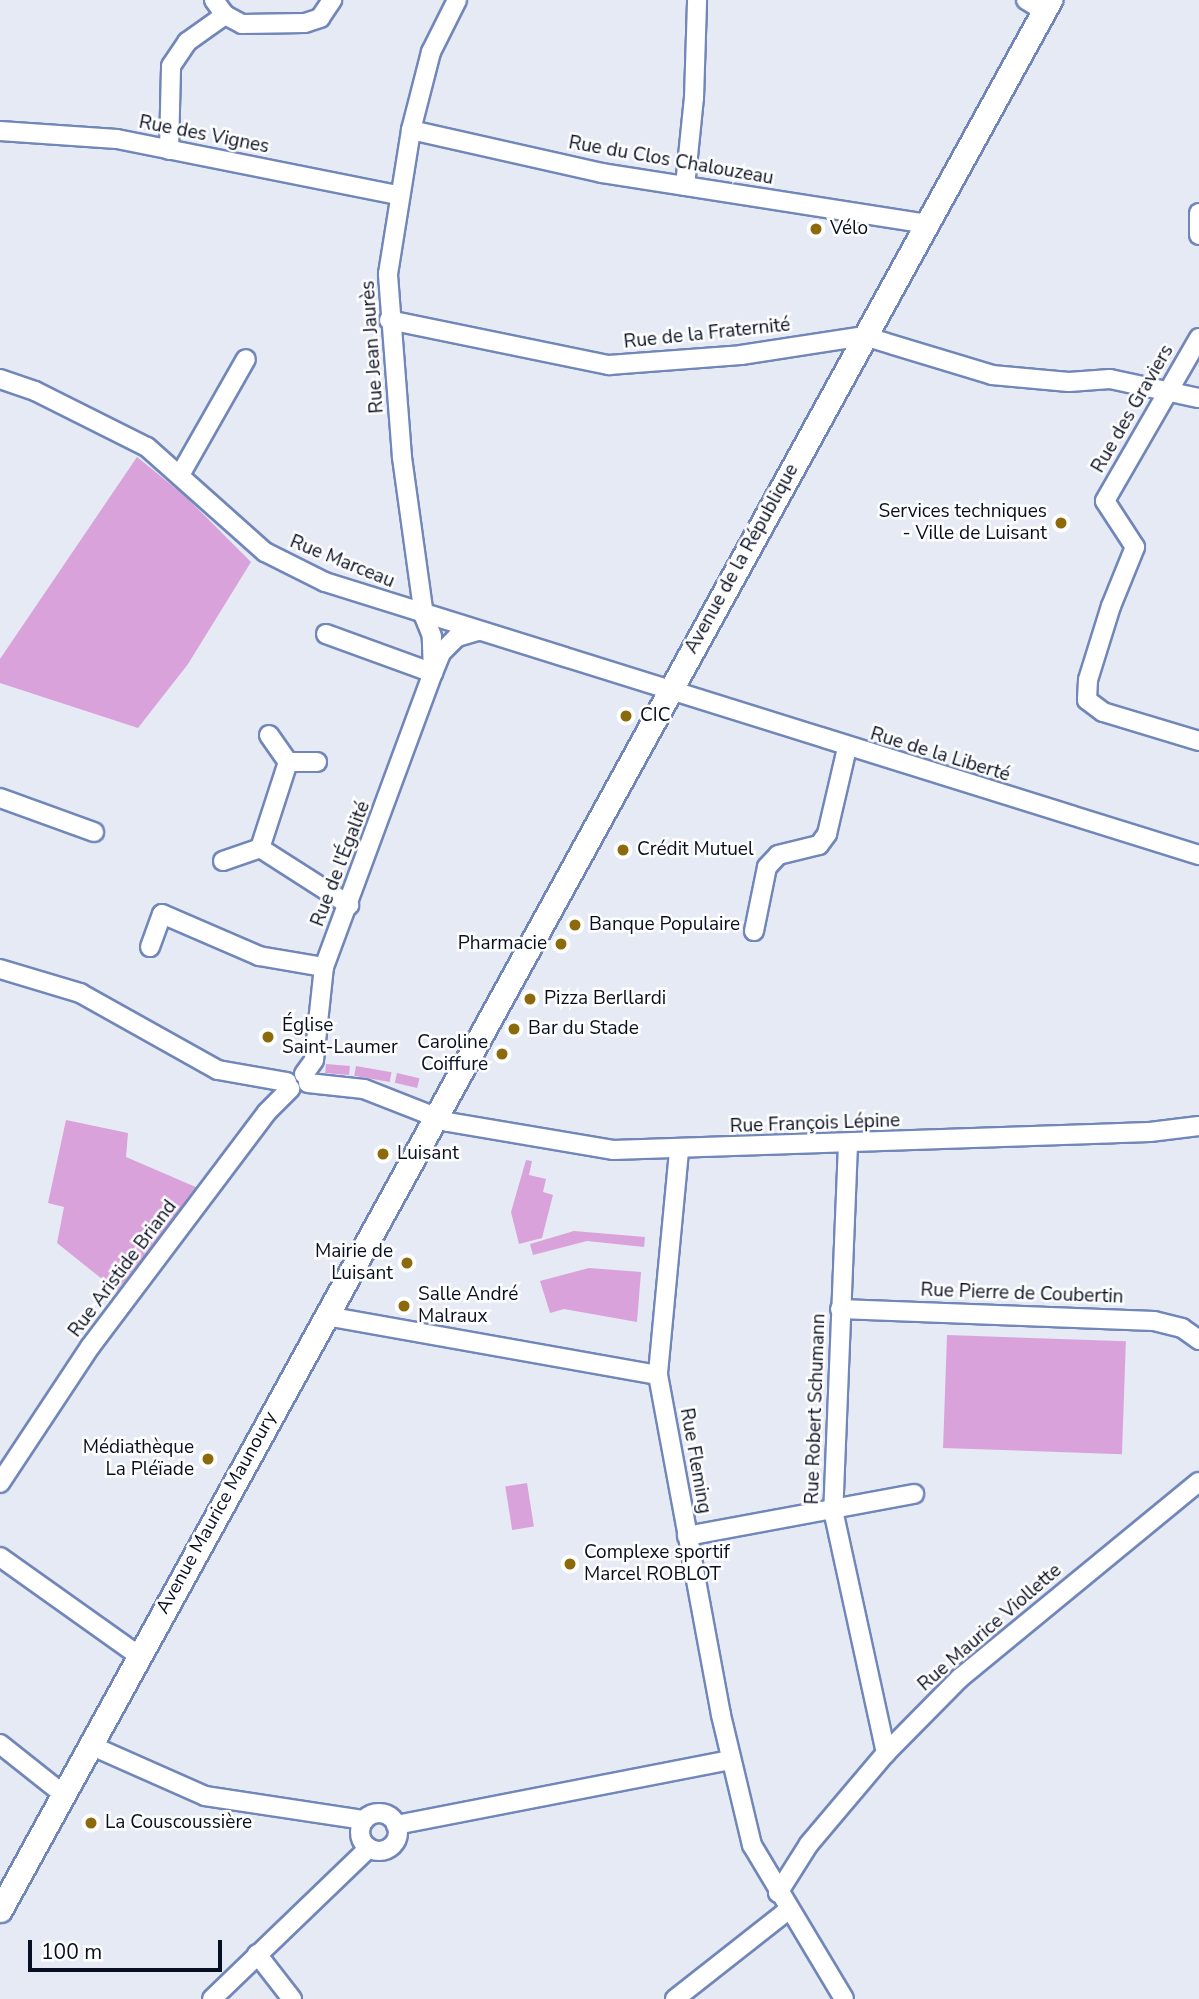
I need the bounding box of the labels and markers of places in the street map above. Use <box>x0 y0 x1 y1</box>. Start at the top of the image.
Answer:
place label: Vélo <box>830 218 868 240</box>
marker: Vélo <box>808 221 824 237</box>
place label: Services techniques - Ville de Luisant <box>878 501 1047 545</box>
marker: Services techniques - Ville de Luisant <box>1053 515 1069 531</box>
place label: CIC <box>640 705 670 727</box>
marker: CIC <box>618 708 634 724</box>
place label: Crédit Mutuel <box>637 839 754 861</box>
marker: Crédit Mutuel <box>615 842 631 858</box>
place label: Banque Populaire <box>589 914 740 936</box>
marker: Banque Populaire <box>567 917 583 933</box>
place label: Pharmacie <box>458 933 547 955</box>
marker: Pharmacie <box>553 936 569 952</box>
place label: Pizza Berllardi <box>544 988 666 1010</box>
marker: Pizza Berllardi <box>522 991 538 1007</box>
place label: Église Saint-Laumer <box>282 1015 398 1059</box>
place label: Bar du Stade <box>528 1018 639 1040</box>
marker: Bar du Stade <box>506 1021 522 1037</box>
marker: Église Saint-Laumer <box>260 1029 276 1045</box>
place label: Caroline Coiffure <box>417 1032 488 1076</box>
marker: Caroline Coiffure <box>494 1046 510 1062</box>
place label: Luisant <box>397 1143 459 1165</box>
marker: Luisant <box>375 1146 391 1162</box>
place label: Mairie de Luisant <box>315 1241 393 1285</box>
marker: Mairie de Luisant <box>399 1255 415 1271</box>
place label: Salle André Malraux <box>418 1284 518 1328</box>
marker: Salle André Malraux <box>396 1298 412 1314</box>
place label: Médiathèque La Pléïade <box>83 1437 194 1481</box>
marker: Médiathèque La Pléïade <box>200 1451 216 1467</box>
place label: Complexe sportif Marcel ROBLOT <box>584 1542 730 1586</box>
marker: Complexe sportif Marcel ROBLOT <box>562 1556 578 1572</box>
place label: La Couscoussière <box>105 1812 252 1834</box>
marker: La Couscoussière <box>83 1815 99 1831</box>

